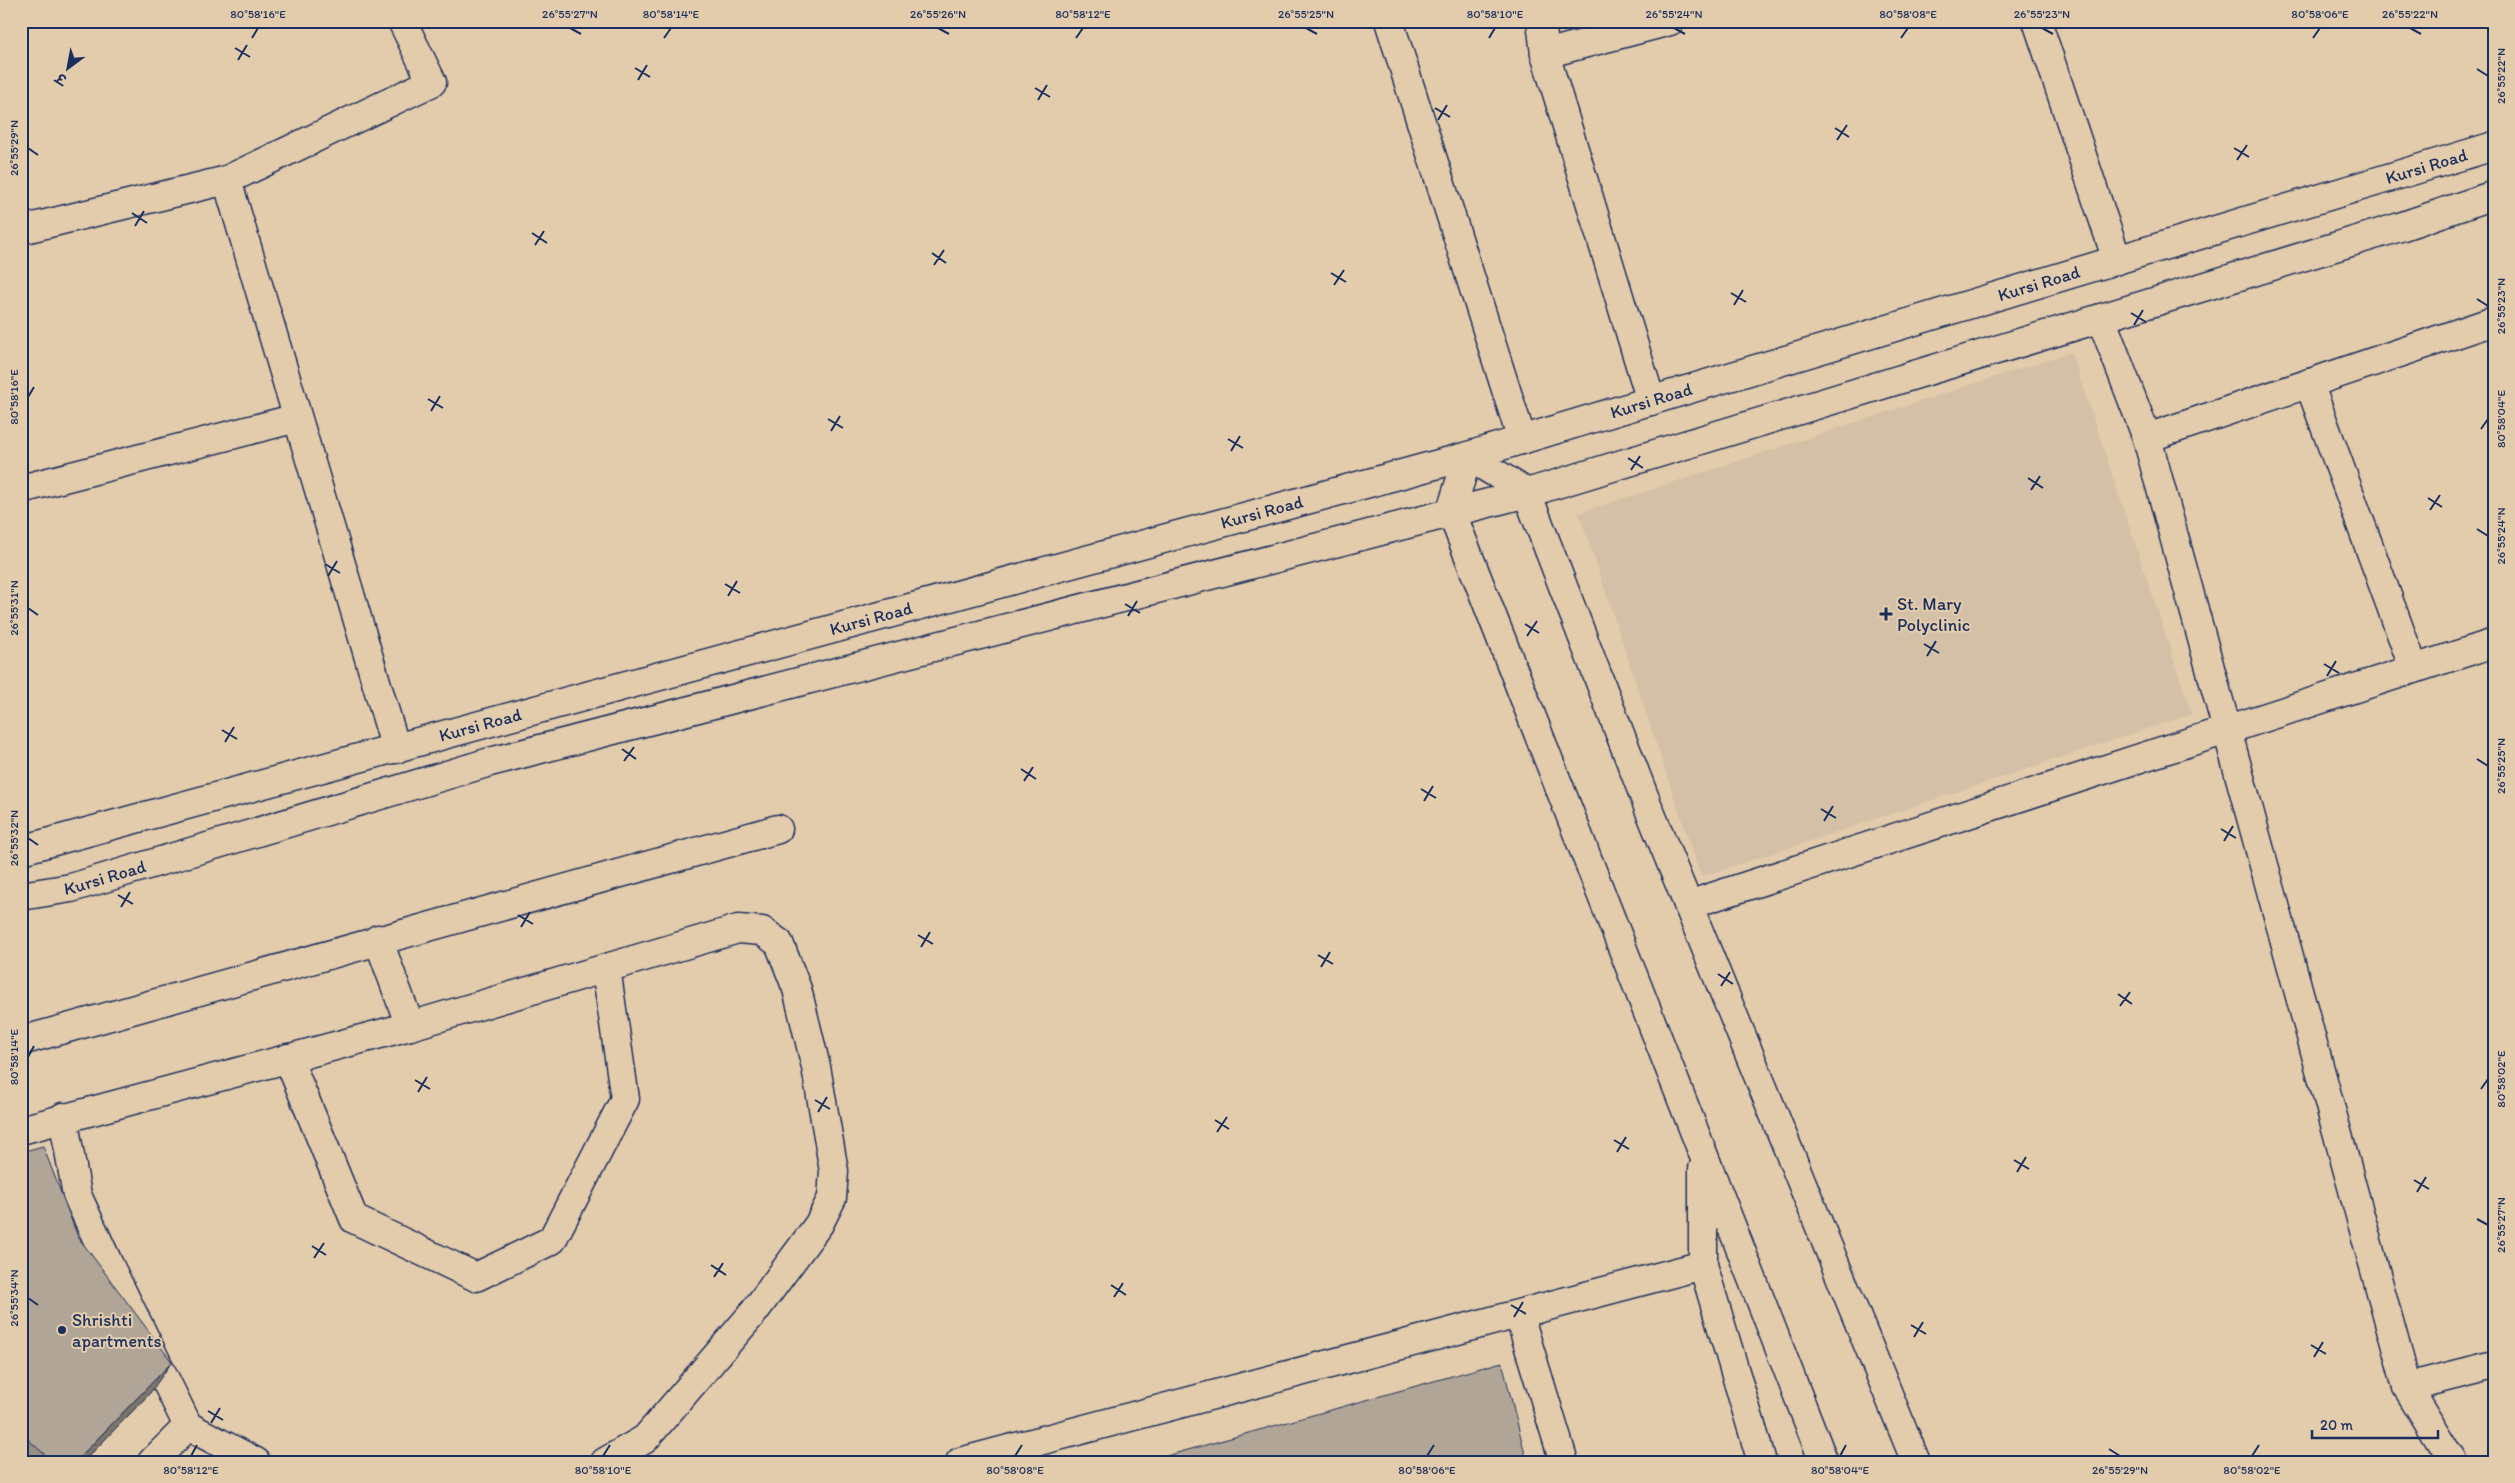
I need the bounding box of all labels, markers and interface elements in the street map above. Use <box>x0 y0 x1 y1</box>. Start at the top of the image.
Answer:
text: 80°58'16"E <box>230 7 286 21</box>
text: 26°55'27"N <box>542 7 598 21</box>
text: 80°58'14"E <box>643 7 700 21</box>
text: 26°55'26"N <box>910 7 966 21</box>
text: 80°58'12"E <box>1055 7 1111 21</box>
text: 26°55'25"N <box>1278 7 1334 21</box>
text: 80°58'10"E <box>1467 7 1524 21</box>
text: 26°55'24"N <box>1645 7 1703 21</box>
text: 80°58'08"E <box>1879 7 1937 21</box>
text: 26°55'23"N <box>2014 7 2070 21</box>
text: 80°58'06"E <box>2291 7 2349 21</box>
text: 26°55'22"N <box>2382 7 2438 21</box>
north arrow <box>42 42 92 92</box>
text: 26°55'22"N <box>2494 48 2508 104</box>
text: उ <box>51 68 72 89</box>
text: 26°55'29"N <box>7 120 21 176</box>
street label: Kursi Road <box>2383 144 2470 189</box>
street label: Kursi Road <box>1995 261 2083 306</box>
text: 26°55'23"N <box>2494 278 2508 334</box>
text: 80°58'16"E <box>7 369 21 425</box>
street label: Kursi Road <box>1607 378 1695 423</box>
text: 80°58'04"E <box>2494 390 2508 448</box>
street label: Kursi Road <box>1218 490 1306 534</box>
text: 26°55'24"N <box>2494 507 2508 565</box>
text: 26°55'31"N <box>7 580 21 636</box>
place label: St. Mary Polyclinic <box>1897 593 1970 636</box>
street label: Kursi Road <box>827 597 915 640</box>
marker: St. Mary Polyclinic <box>1879 607 1893 621</box>
street label: Kursi Road <box>437 703 524 747</box>
text: 26°55'25"N <box>2494 738 2508 794</box>
text: 26°55'32"N <box>7 810 21 866</box>
street label: Kursi Road <box>62 855 149 900</box>
text: 80°58'14"E <box>7 1028 21 1085</box>
text: 80°58'02"E <box>2494 1050 2508 1108</box>
text: 26°55'27"N <box>2494 1197 2508 1253</box>
text: 26°55'34"N <box>7 1269 21 1327</box>
place label: Shrishti apartments <box>72 1309 162 1352</box>
marker: Shrishti apartments <box>56 1324 68 1336</box>
scale bar <box>2312 1408 2439 1440</box>
text: 20 m <box>2320 1416 2354 1434</box>
text: 80°58'12"E <box>163 1463 219 1477</box>
text: 80°58'10"E <box>575 1463 632 1477</box>
text: 80°58'08"E <box>986 1463 1044 1477</box>
text: 80°58'06"E <box>1398 1463 1456 1477</box>
text: 80°58'04"E <box>1811 1463 1869 1477</box>
text: 26°55'29"N <box>2092 1463 2148 1477</box>
text: 80°58'02"E <box>2223 1463 2281 1477</box>

